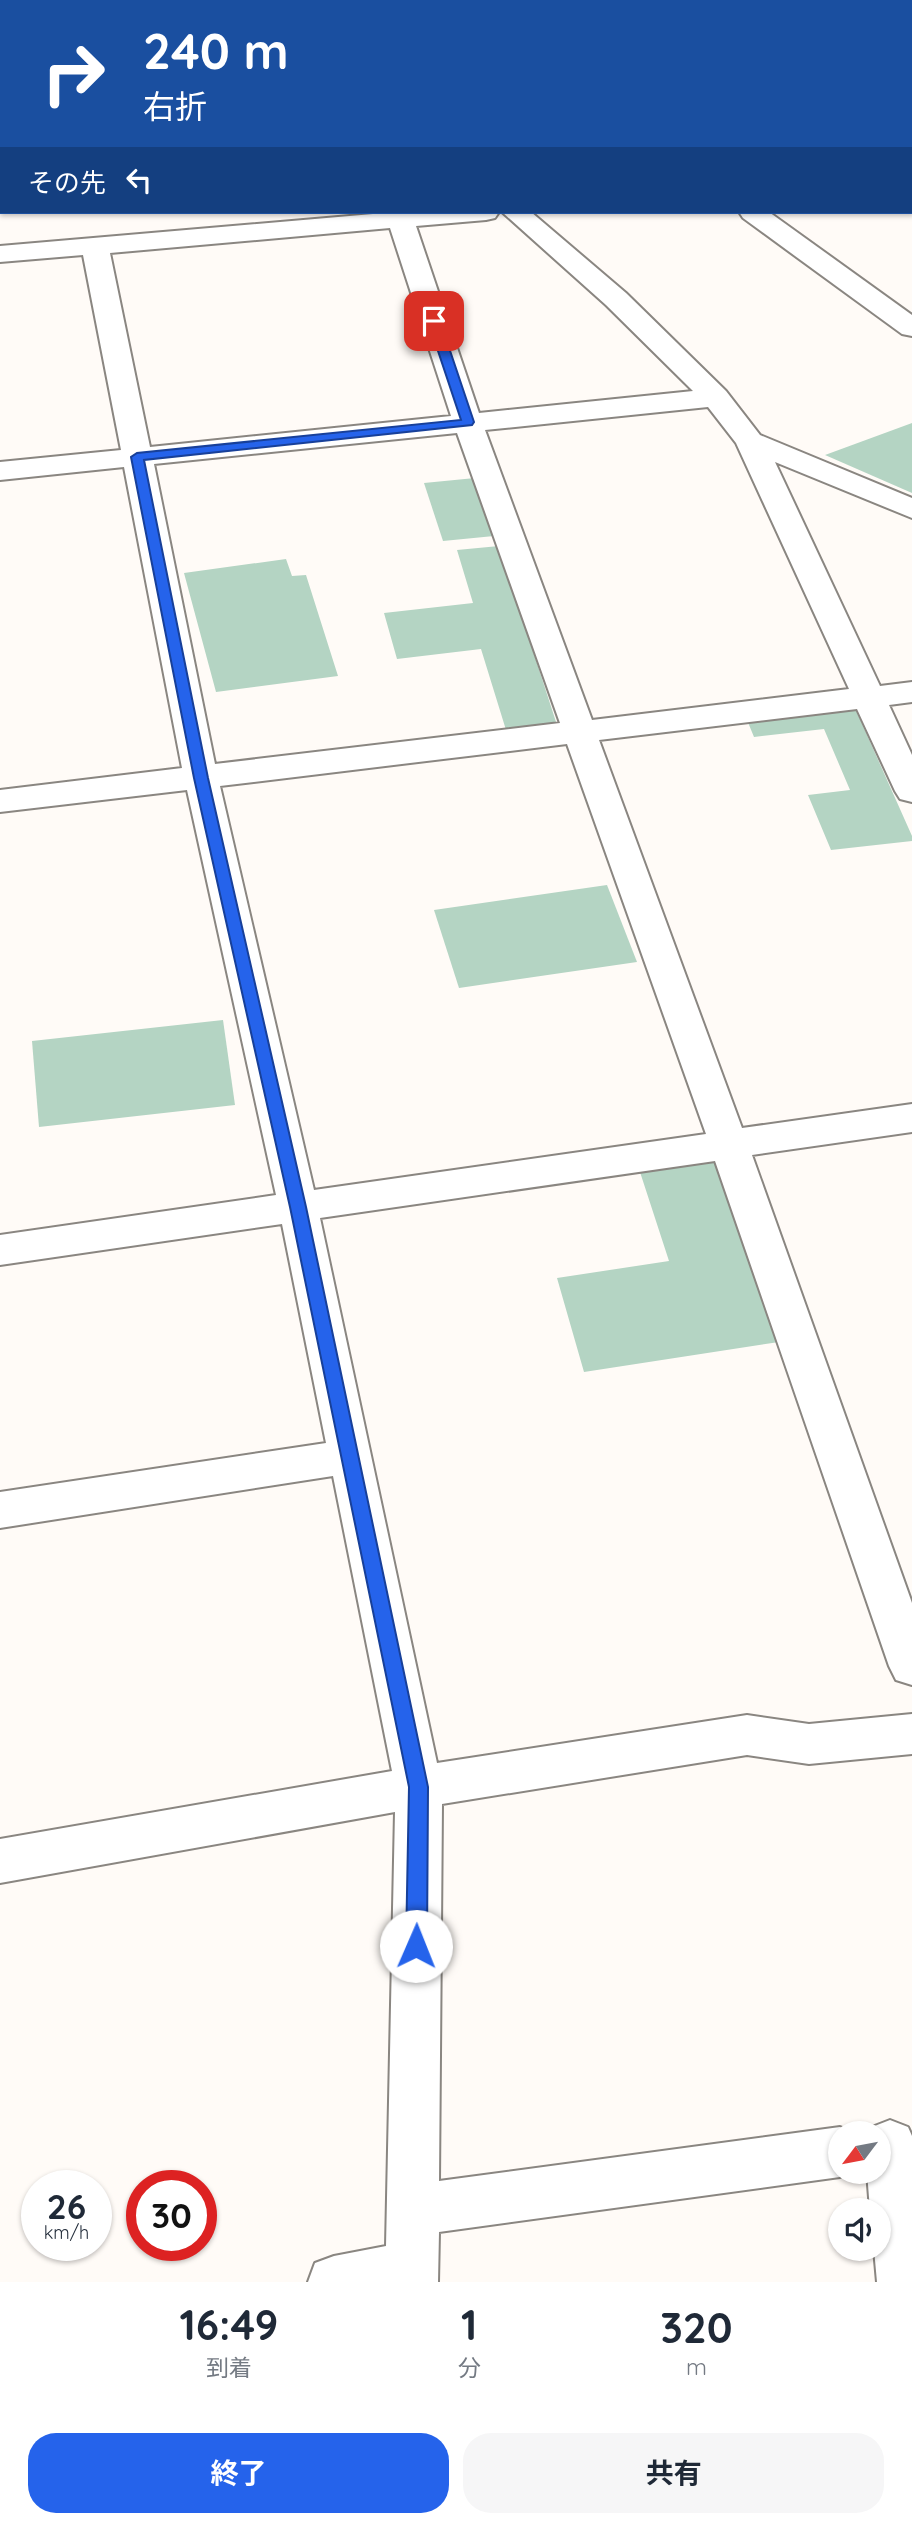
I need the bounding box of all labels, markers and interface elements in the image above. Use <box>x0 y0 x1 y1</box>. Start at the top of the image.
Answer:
text: 240 m <box>143 20 289 81</box>
icon: right <box>28 28 119 119</box>
text: 右折 <box>143 86 207 126</box>
icon: left <box>120 161 158 199</box>
text: その先 <box>28 166 106 199</box>
pin <box>404 291 464 351</box>
icon: arrive <box>415 302 453 340</box>
position arrow <box>379 1909 453 1983</box>
north arrow <box>828 2121 891 2184</box>
map controls <box>828 2121 891 2261</box>
speed limit sign: 30 <box>126 2170 217 2261</box>
text: 26 <box>47 2184 86 2228</box>
button: sound <box>828 2198 891 2261</box>
text: km/h <box>44 2221 89 2244</box>
text: 16:49 <box>180 2298 278 2351</box>
text: 1 <box>461 2298 477 2351</box>
text: 320 <box>660 2301 733 2354</box>
text: m <box>686 2352 707 2381</box>
text: 到着 <box>206 2353 252 2382</box>
text: 分 <box>458 2353 481 2382</box>
button: 終了 <box>28 2433 449 2513</box>
button: 共有 <box>463 2433 884 2513</box>

